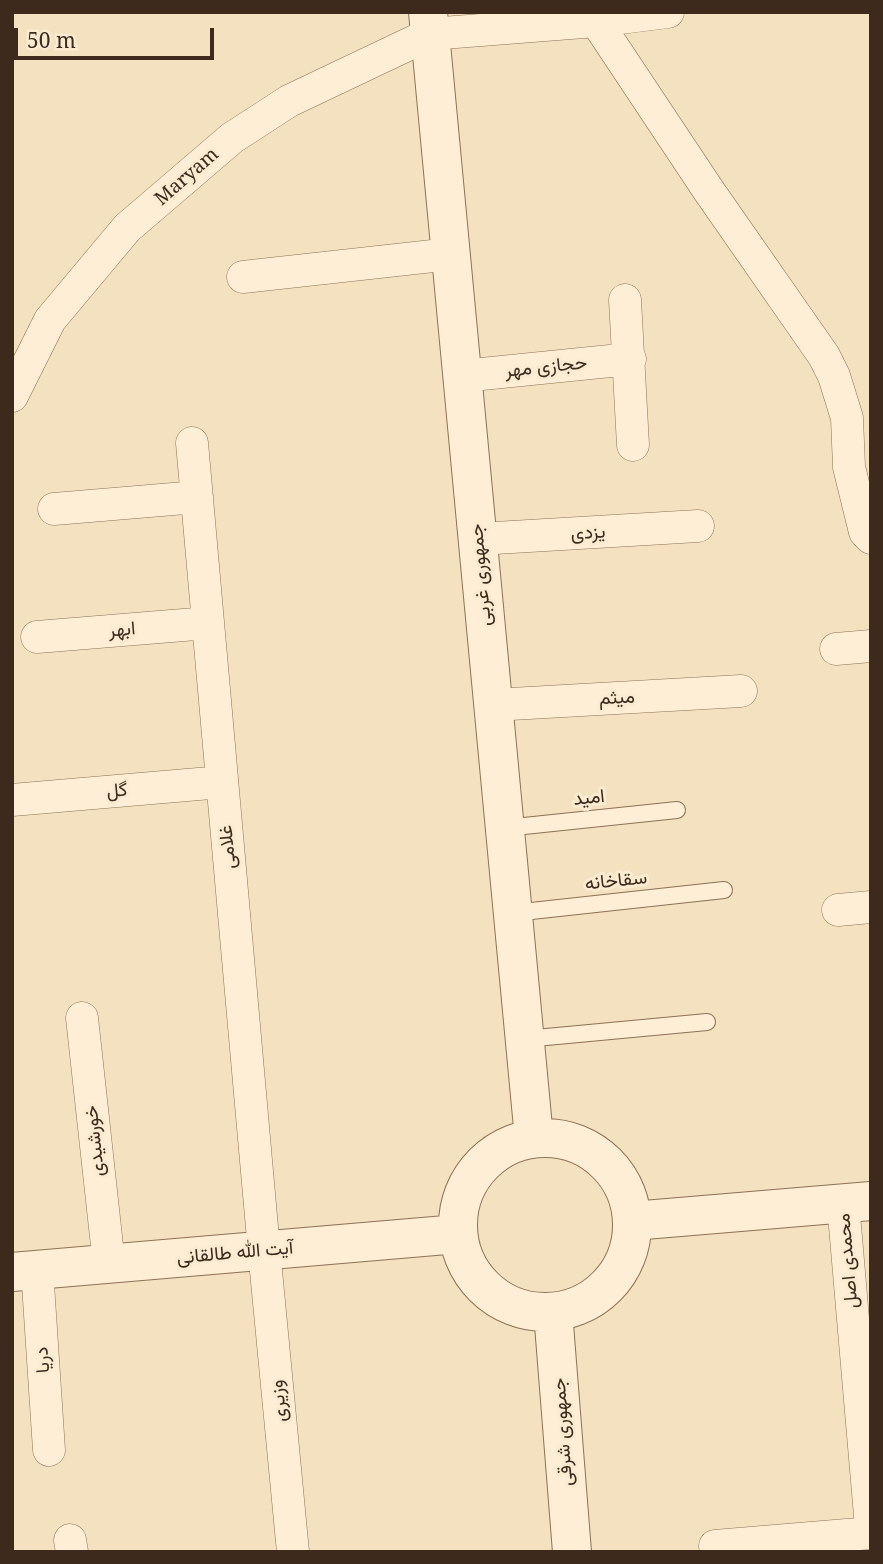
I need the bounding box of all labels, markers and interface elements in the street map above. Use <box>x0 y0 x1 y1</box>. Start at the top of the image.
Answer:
scale bar <box>18 14 217 58</box>
text: 50 m <box>27 26 76 54</box>
street label: Maryam <box>151 143 223 211</box>
street label: حجازی مهر <box>504 351 588 383</box>
street label: یزدی <box>570 520 606 546</box>
street label: جمهوری غربی <box>465 523 497 627</box>
street label: ابهر <box>108 617 136 643</box>
street label: میثم <box>598 686 636 710</box>
street label: گل <box>105 779 129 803</box>
street label: امید <box>572 785 606 811</box>
street label: غلامی <box>215 824 241 870</box>
street label: سقاخانه <box>584 866 648 896</box>
street label: خورشیدی <box>80 1104 110 1178</box>
street label: محمدی اصل <box>832 1212 864 1310</box>
street label: آیت الله طالقانی <box>176 1237 294 1269</box>
street label: دریا <box>31 1346 55 1374</box>
street label: جمهوری شرقی <box>548 1377 578 1487</box>
street label: وزیری <box>265 1379 293 1423</box>

